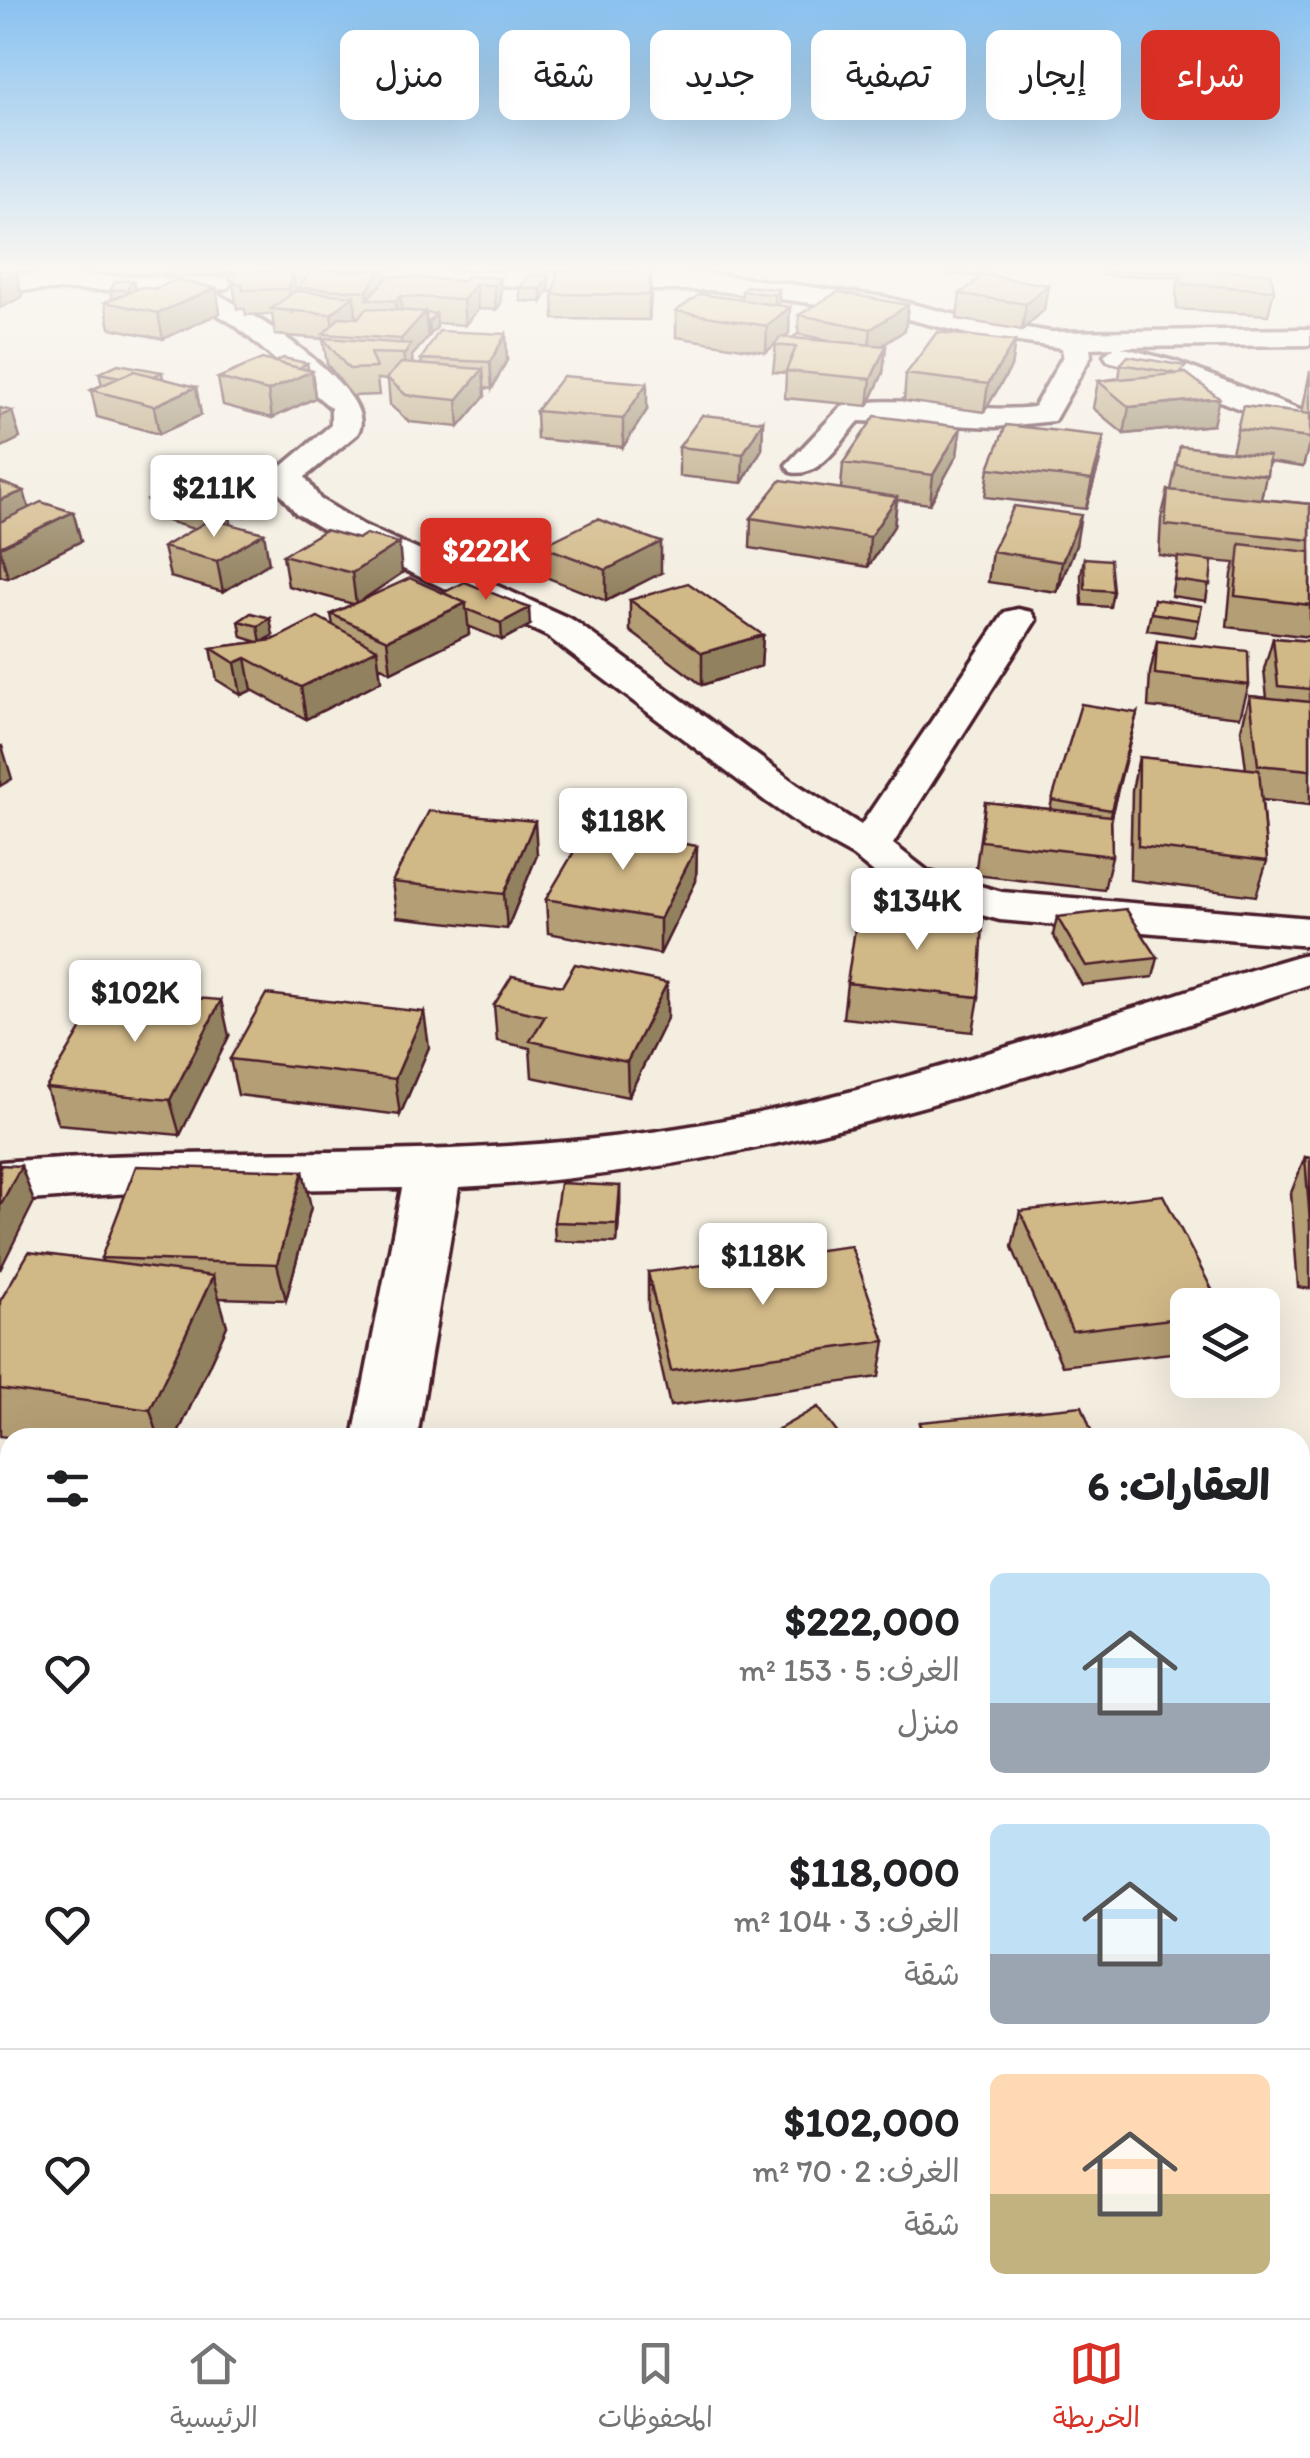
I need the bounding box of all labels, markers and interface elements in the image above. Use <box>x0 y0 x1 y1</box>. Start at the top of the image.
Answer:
chip: منزل <box>340 30 479 120</box>
chip: شقة <box>499 30 630 120</box>
chip: جديد <box>650 30 791 120</box>
chip: تصفية <box>811 30 966 120</box>
chip: إيجار <box>986 30 1121 120</box>
chip: شراء <box>1141 30 1280 120</box>
pin: $211K <box>144 455 284 540</box>
text: $211K <box>172 468 256 506</box>
pin: $222K <box>416 518 556 603</box>
text: $222K <box>442 531 530 569</box>
pin: $118K <box>553 788 693 873</box>
text: $118K <box>581 801 665 839</box>
pin: $134K <box>847 868 987 953</box>
text: $134K <box>873 881 961 919</box>
pin: $102K <box>65 960 205 1045</box>
text: $102K <box>91 973 179 1011</box>
pin: $118K <box>693 1223 833 1308</box>
text: $118K <box>721 1236 805 1274</box>
map controls <box>1170 1288 1280 1398</box>
button: layers <box>1170 1288 1280 1398</box>
text: العقارات: 6 <box>1087 1460 1270 1511</box>
icon: filters <box>40 1461 95 1516</box>
text: $222,000 <box>785 1595 960 1646</box>
icon: home <box>1070 1613 1190 1733</box>
icon: heart <box>40 1646 95 1701</box>
text: الغرف: 5 · 153 m² <box>739 1651 960 1689</box>
text: منزل <box>897 1704 960 1742</box>
text: $118,000 <box>789 1846 960 1897</box>
icon: home <box>1070 1864 1190 1984</box>
icon: heart <box>40 1897 95 1952</box>
text: الغرف: 3 · 104 m² <box>734 1902 960 1940</box>
text: شقة <box>904 1955 960 1993</box>
text: $102,000 <box>784 2096 960 2147</box>
icon: home <box>1070 2114 1190 2234</box>
icon: heart <box>40 2147 95 2202</box>
text: الغرف: 2 · 70 m² <box>753 2152 960 2190</box>
text: شقة <box>904 2205 960 2243</box>
tab: الرئيسية <box>170 2336 258 2442</box>
tab: المحفوظات <box>598 2336 713 2442</box>
tab: الخريطة <box>1053 2336 1140 2442</box>

